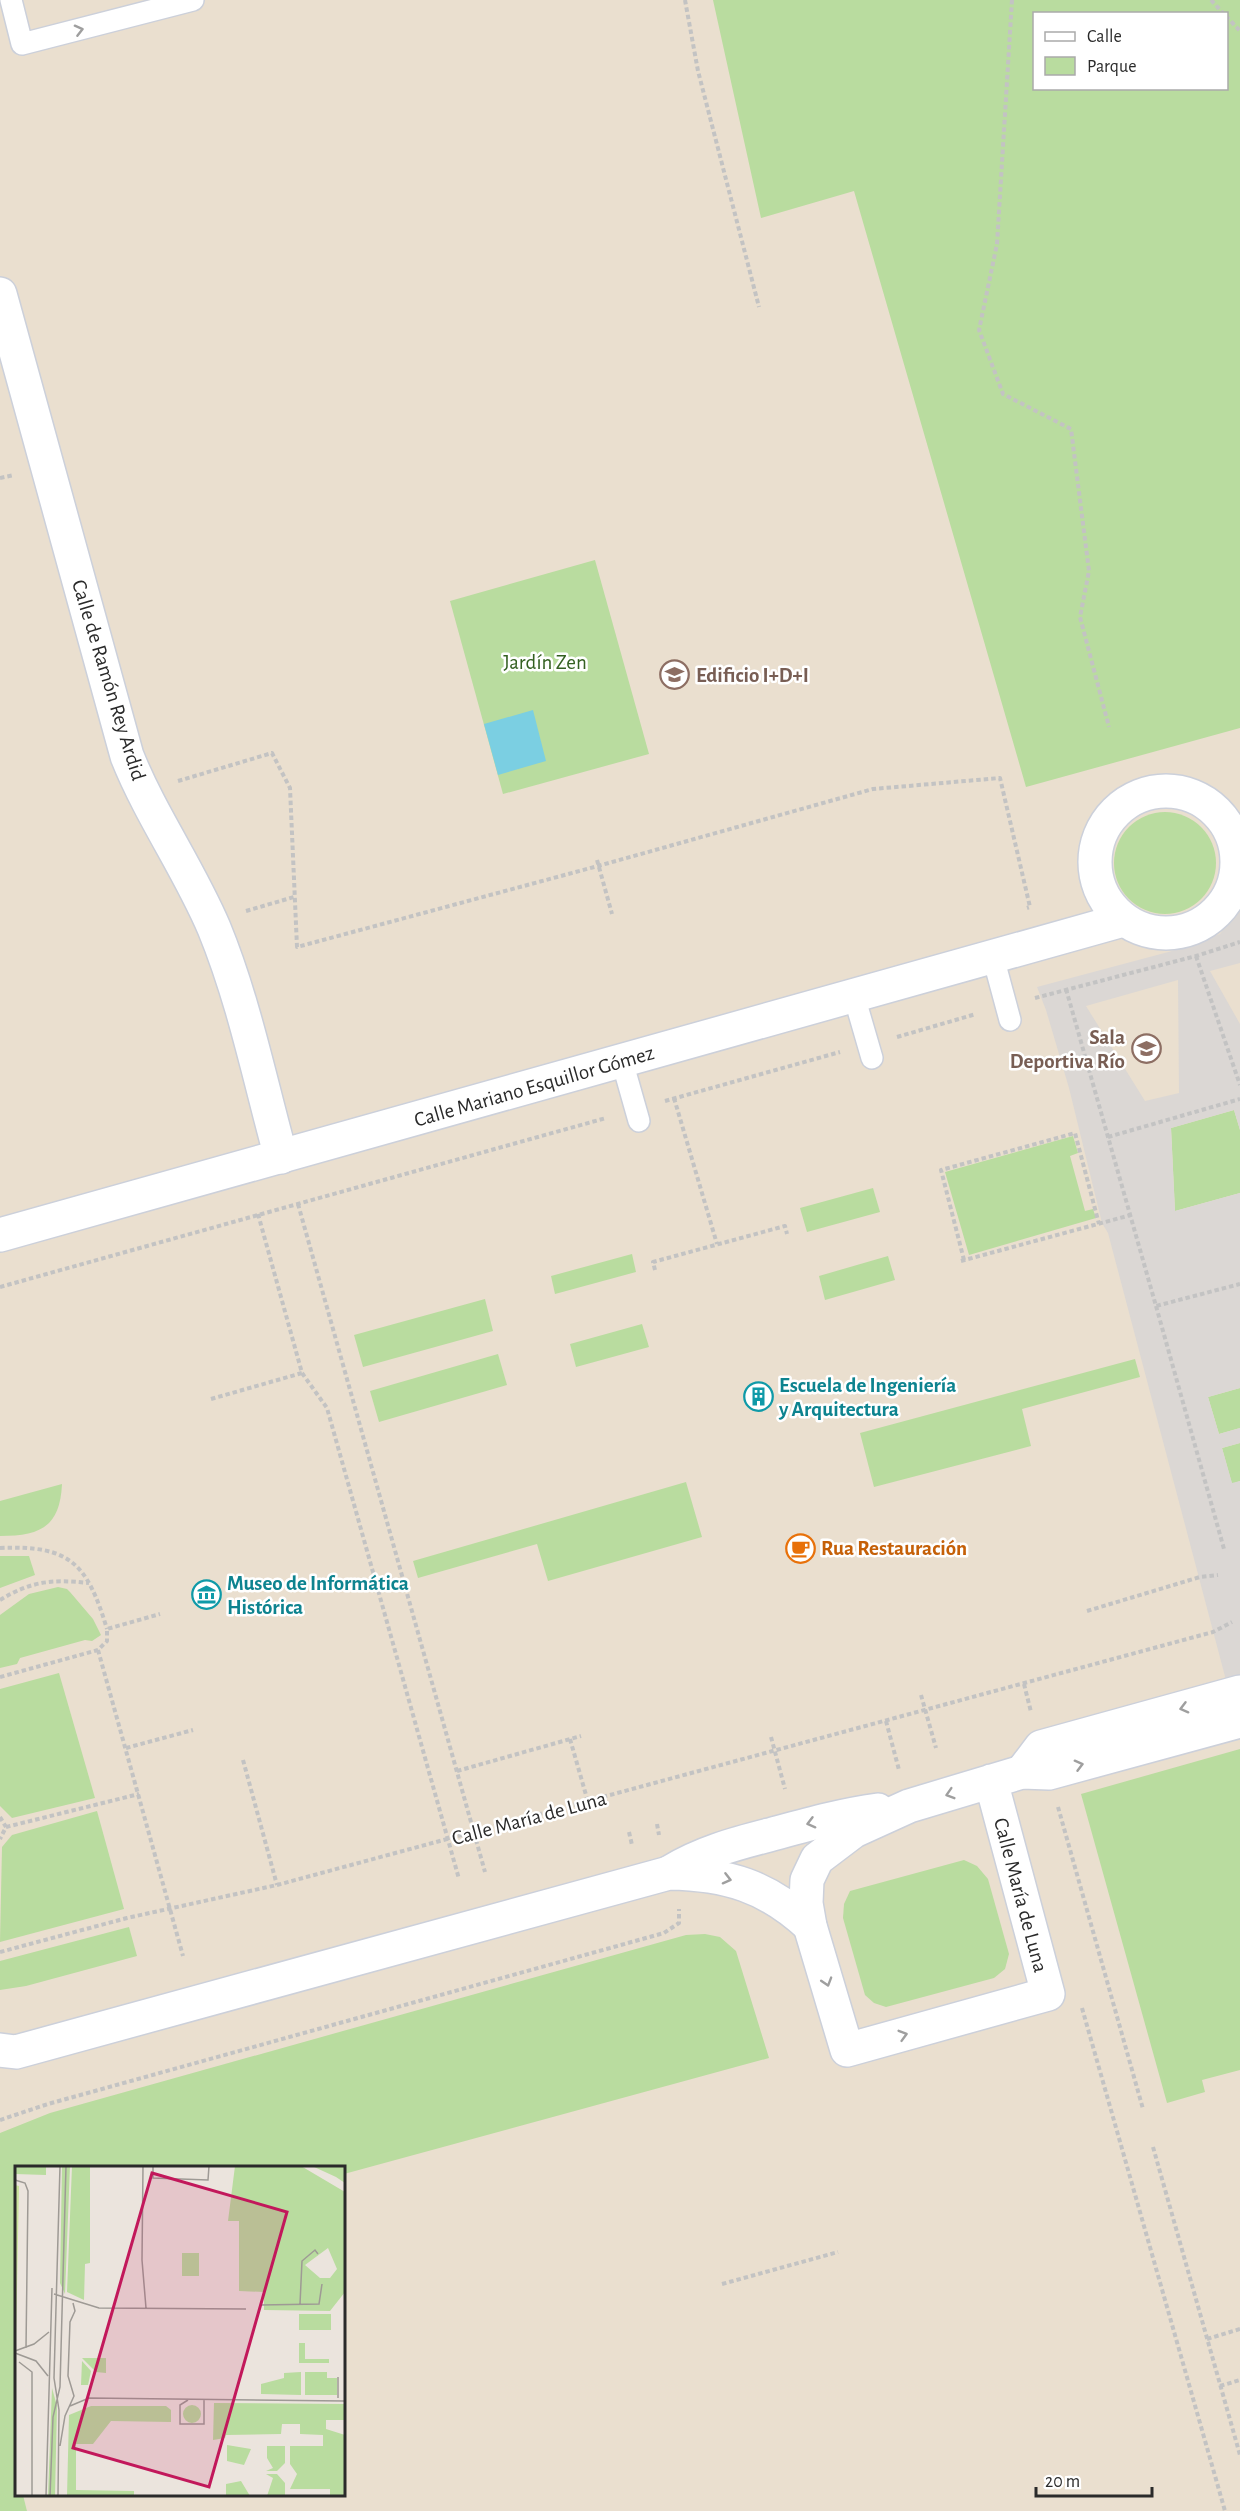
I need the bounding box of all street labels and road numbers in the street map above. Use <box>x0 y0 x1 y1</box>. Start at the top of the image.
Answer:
street label: Calle de Ramón Rey Ardid <box>68 577 149 783</box>
street label: Calle Mariano Esquillor Gómez <box>412 1042 656 1131</box>
street label: Calle María de Luna <box>450 1788 609 1849</box>
street label: Calle María de Luna <box>990 1816 1051 1975</box>

